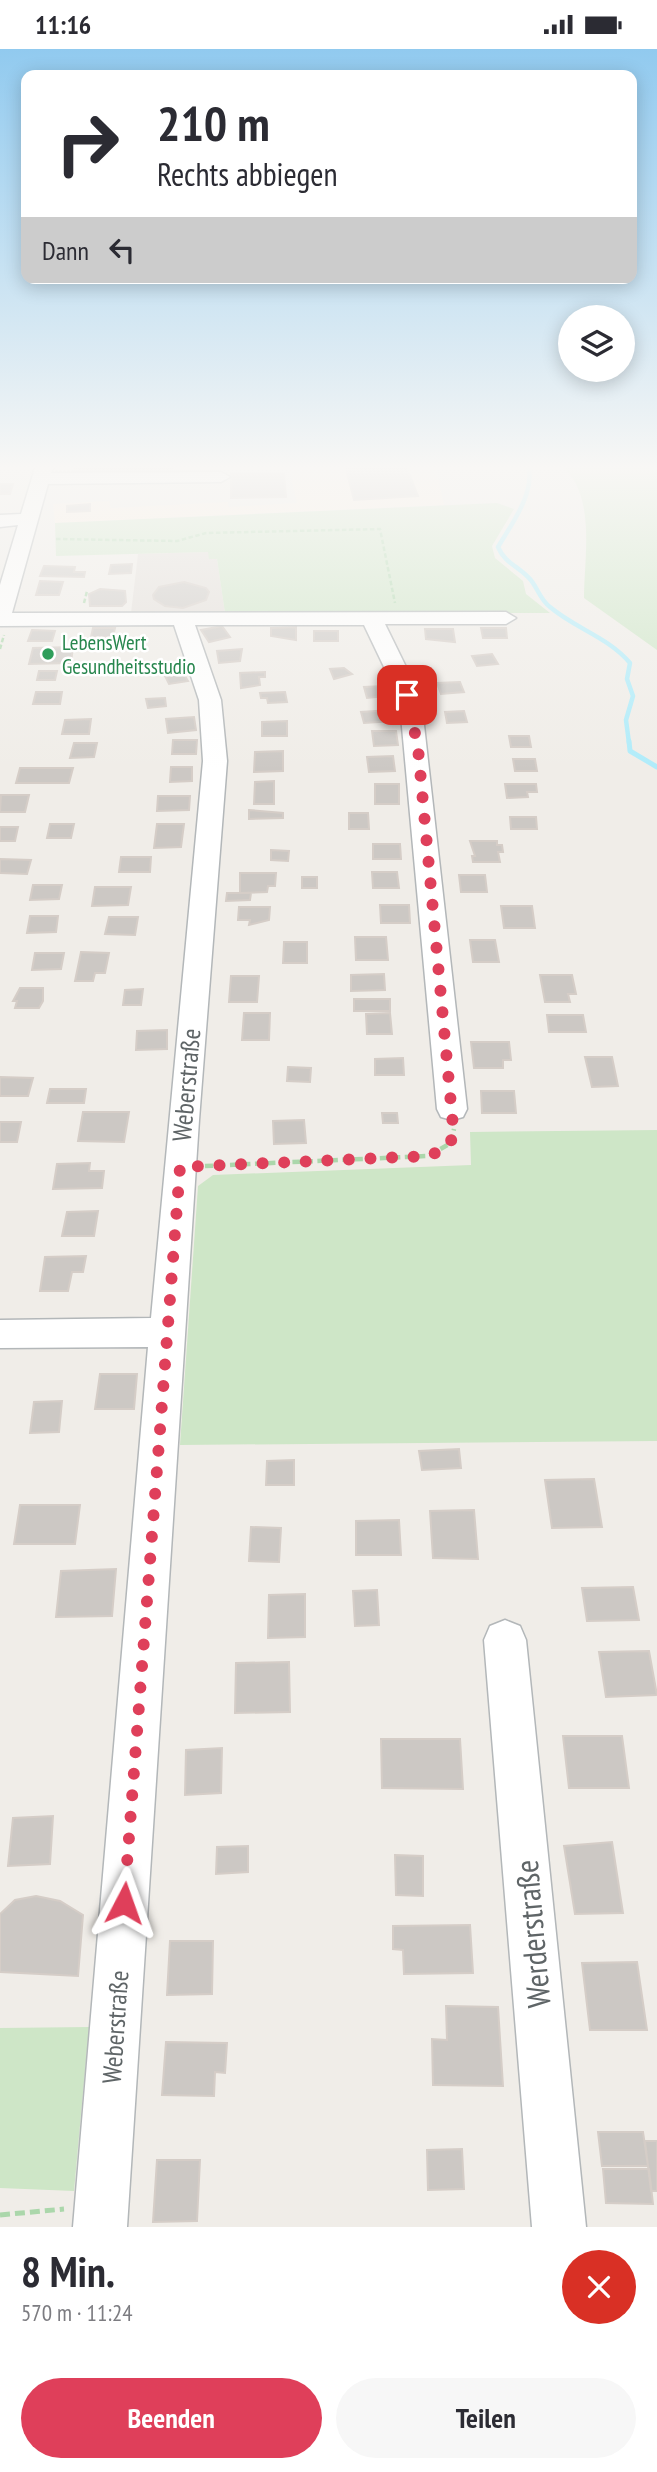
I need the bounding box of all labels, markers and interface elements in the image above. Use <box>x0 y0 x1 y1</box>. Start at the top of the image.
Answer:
text: 11:16 <box>35 8 91 41</box>
text: 210 m <box>157 91 270 155</box>
icon: right <box>42 98 133 189</box>
text: Rechts abbiegen <box>157 153 338 195</box>
icon: left <box>103 231 141 269</box>
text: Dann <box>42 234 89 267</box>
map controls <box>558 305 635 382</box>
button: layers <box>558 305 635 382</box>
place label: LebensWert Gesundheitsstudio <box>62 629 196 680</box>
marker: LebensWert Gesundheitsstudio <box>40 646 56 662</box>
pin <box>377 665 437 725</box>
icon: arrive <box>388 676 426 714</box>
street label: Weberstraße <box>165 1027 207 1143</box>
street label: Werderstraße <box>505 1858 559 2010</box>
position arrow <box>87 1866 161 1940</box>
street label: Weberstraße <box>95 1969 135 2085</box>
text: 8 Min. <box>21 2244 115 2299</box>
button: close <box>562 2250 636 2324</box>
text: 570 m · 11:24 <box>21 2298 133 2327</box>
button: Beenden <box>21 2378 322 2458</box>
button: Teilen <box>336 2378 636 2458</box>

